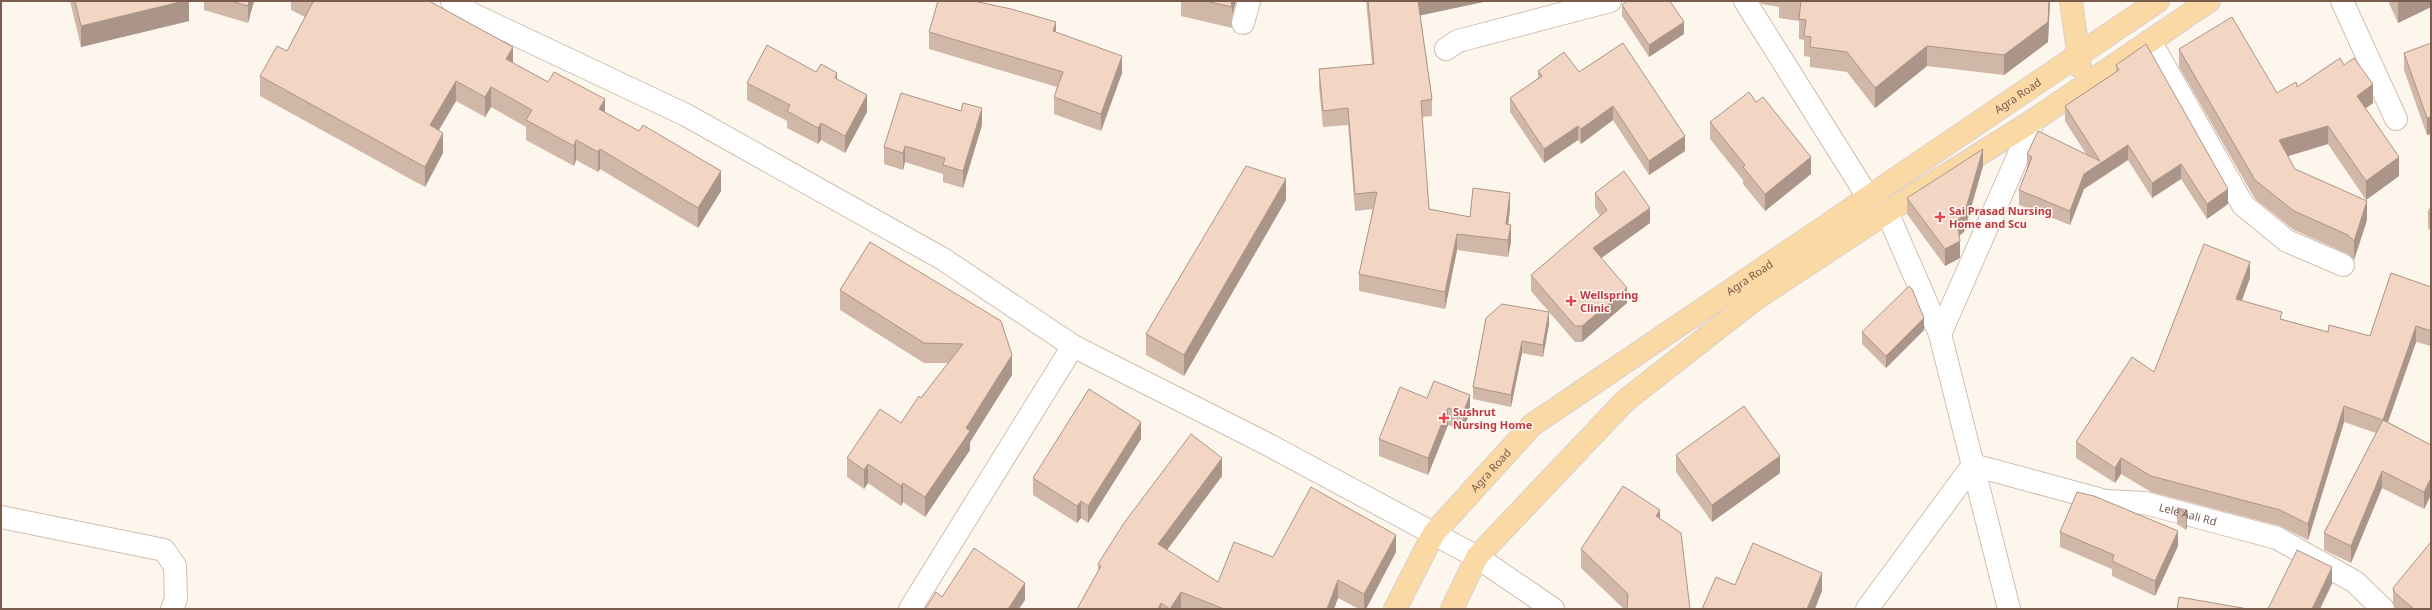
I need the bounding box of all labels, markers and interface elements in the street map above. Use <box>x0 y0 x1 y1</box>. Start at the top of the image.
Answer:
street label: Agra Road <box>1991 74 2044 117</box>
place label: Sai Prasad Nursing Home and Scu <box>1949 203 2052 231</box>
marker: Sai Prasad Nursing Home and Scu <box>1934 211 1946 223</box>
street label: Agra Road <box>1723 256 1776 298</box>
place label: Wellspring Clinic <box>1580 287 1638 315</box>
marker: Wellspring Clinic <box>1565 295 1577 307</box>
place label: Sushrut Nursing Home <box>1453 404 1533 432</box>
marker: Sushrut Nursing Home <box>1438 412 1450 424</box>
street label: Agra Road <box>1467 445 1514 495</box>
street label: Lele Aali Rd <box>2157 499 2219 529</box>

